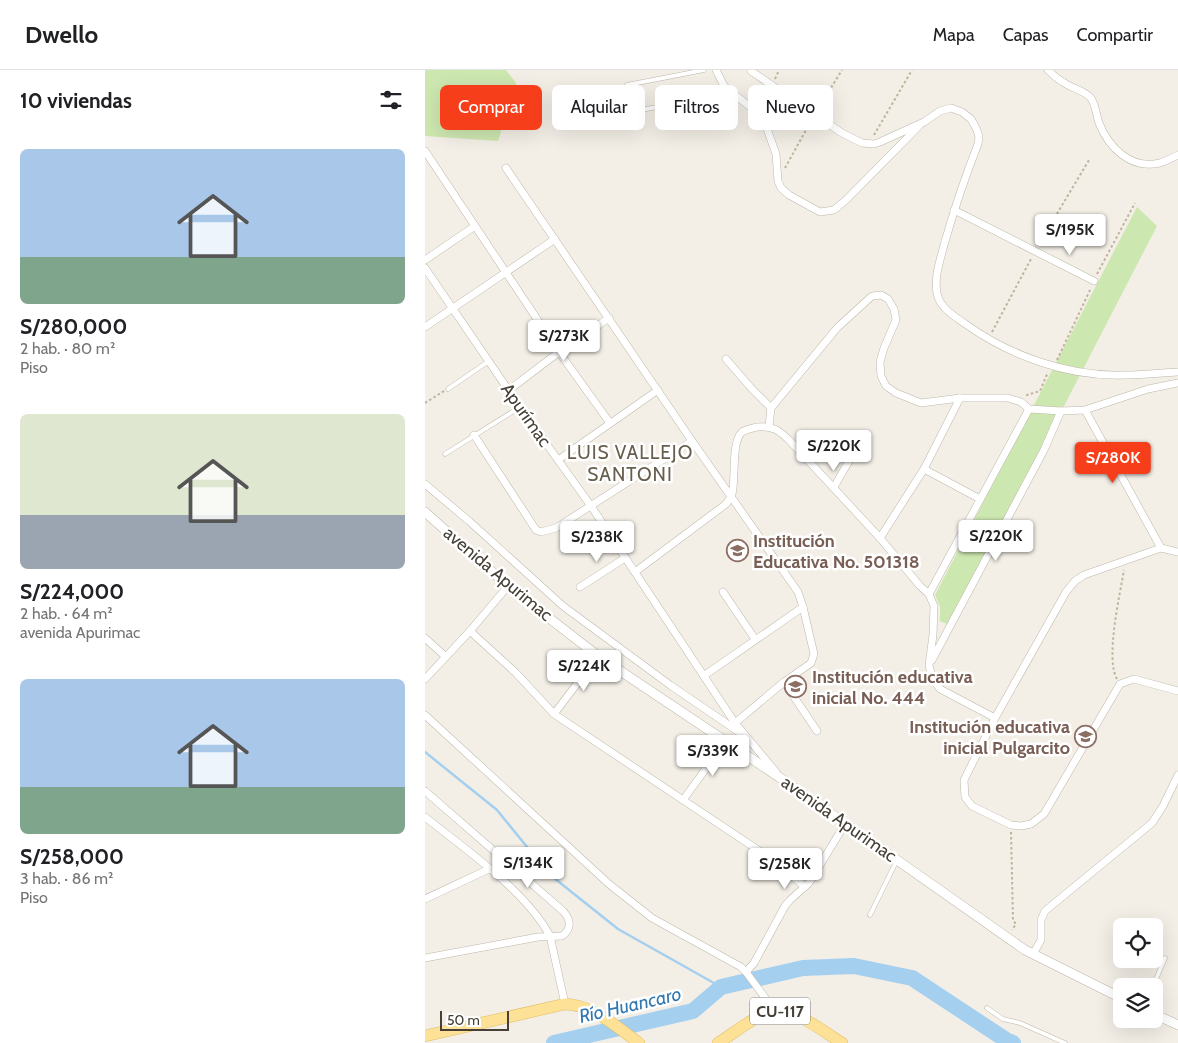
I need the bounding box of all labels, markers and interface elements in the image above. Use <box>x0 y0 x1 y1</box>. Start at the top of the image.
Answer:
text: Dwello <box>25 20 98 49</box>
text: Mapa <box>933 24 975 46</box>
text: Capas <box>1003 24 1049 46</box>
text: Compartir <box>1077 24 1153 46</box>
chip: Comprar <box>440 85 542 130</box>
chip: Alquilar <box>552 85 645 130</box>
chip: Filtros <box>655 85 738 130</box>
chip: Nuevo <box>748 85 833 130</box>
icon: filters <box>377 86 405 114</box>
text: 10 viviendas <box>20 88 132 113</box>
icon: home <box>168 181 258 271</box>
pin: S/195K <box>1029 214 1111 256</box>
text: S/195K <box>1046 220 1094 239</box>
text: S/280,000 <box>20 314 127 339</box>
pin: S/273K <box>523 320 605 362</box>
text: S/273K <box>539 326 589 345</box>
text: 2 hab. · 80 m² <box>20 339 115 358</box>
text: Piso <box>20 358 48 377</box>
street label: Apurímac <box>496 379 556 451</box>
pin: S/220K <box>793 430 875 472</box>
text: S/220K <box>807 436 861 455</box>
district label: LUIS VALLEJO SANTONI <box>567 441 693 486</box>
pin: S/280K <box>1072 442 1154 484</box>
icon: home <box>168 446 258 536</box>
text: S/280K <box>1086 448 1140 467</box>
pin: S/238K <box>556 520 638 563</box>
pin: S/220K <box>955 520 1037 562</box>
street label: avenida Apurimac <box>439 522 557 626</box>
text: S/220K <box>969 526 1023 545</box>
text: S/238K <box>571 527 623 546</box>
place label: Institución Educativa No. 501318 <box>753 530 920 573</box>
school or university icon: Institución Educativa No. 501318 <box>725 539 749 563</box>
text: S/224,000 <box>20 579 124 604</box>
text: 2 hab. · 64 m² <box>20 604 113 623</box>
text: avenida Apurimac <box>20 623 140 642</box>
pin: S/224K <box>543 650 625 692</box>
text: S/224K <box>558 656 610 675</box>
place label: Institución educativa inicial No. 444 <box>812 666 973 709</box>
school or university icon: Institución educativa inicial No. 444 <box>784 675 808 699</box>
icon: home <box>168 711 258 801</box>
place label: Institución educativa inicial Pulgarcito <box>909 716 1070 759</box>
school or university icon: Institución educativa inicial Pulgarcito <box>1074 725 1098 749</box>
pin: S/339K <box>672 734 754 777</box>
text: S/339K <box>687 741 739 760</box>
street label: avenida Apurimac <box>777 771 901 867</box>
text: S/258,000 <box>20 844 124 869</box>
pin: S/134K <box>487 846 569 889</box>
pin: S/258K <box>744 848 826 890</box>
text: S/134K <box>503 853 553 872</box>
text: S/258K <box>759 854 811 873</box>
text: 3 hab. · 86 m² <box>20 869 113 888</box>
text: Piso <box>20 888 48 907</box>
map controls <box>1113 918 1163 1028</box>
button: locate <box>1113 918 1163 968</box>
button: layers <box>1113 978 1163 1028</box>
water label: Río Huancaro <box>577 982 684 1028</box>
road number: CU-117 <box>750 998 810 1024</box>
scale bar <box>440 1008 509 1031</box>
text: 50 m <box>447 1011 480 1029</box>

